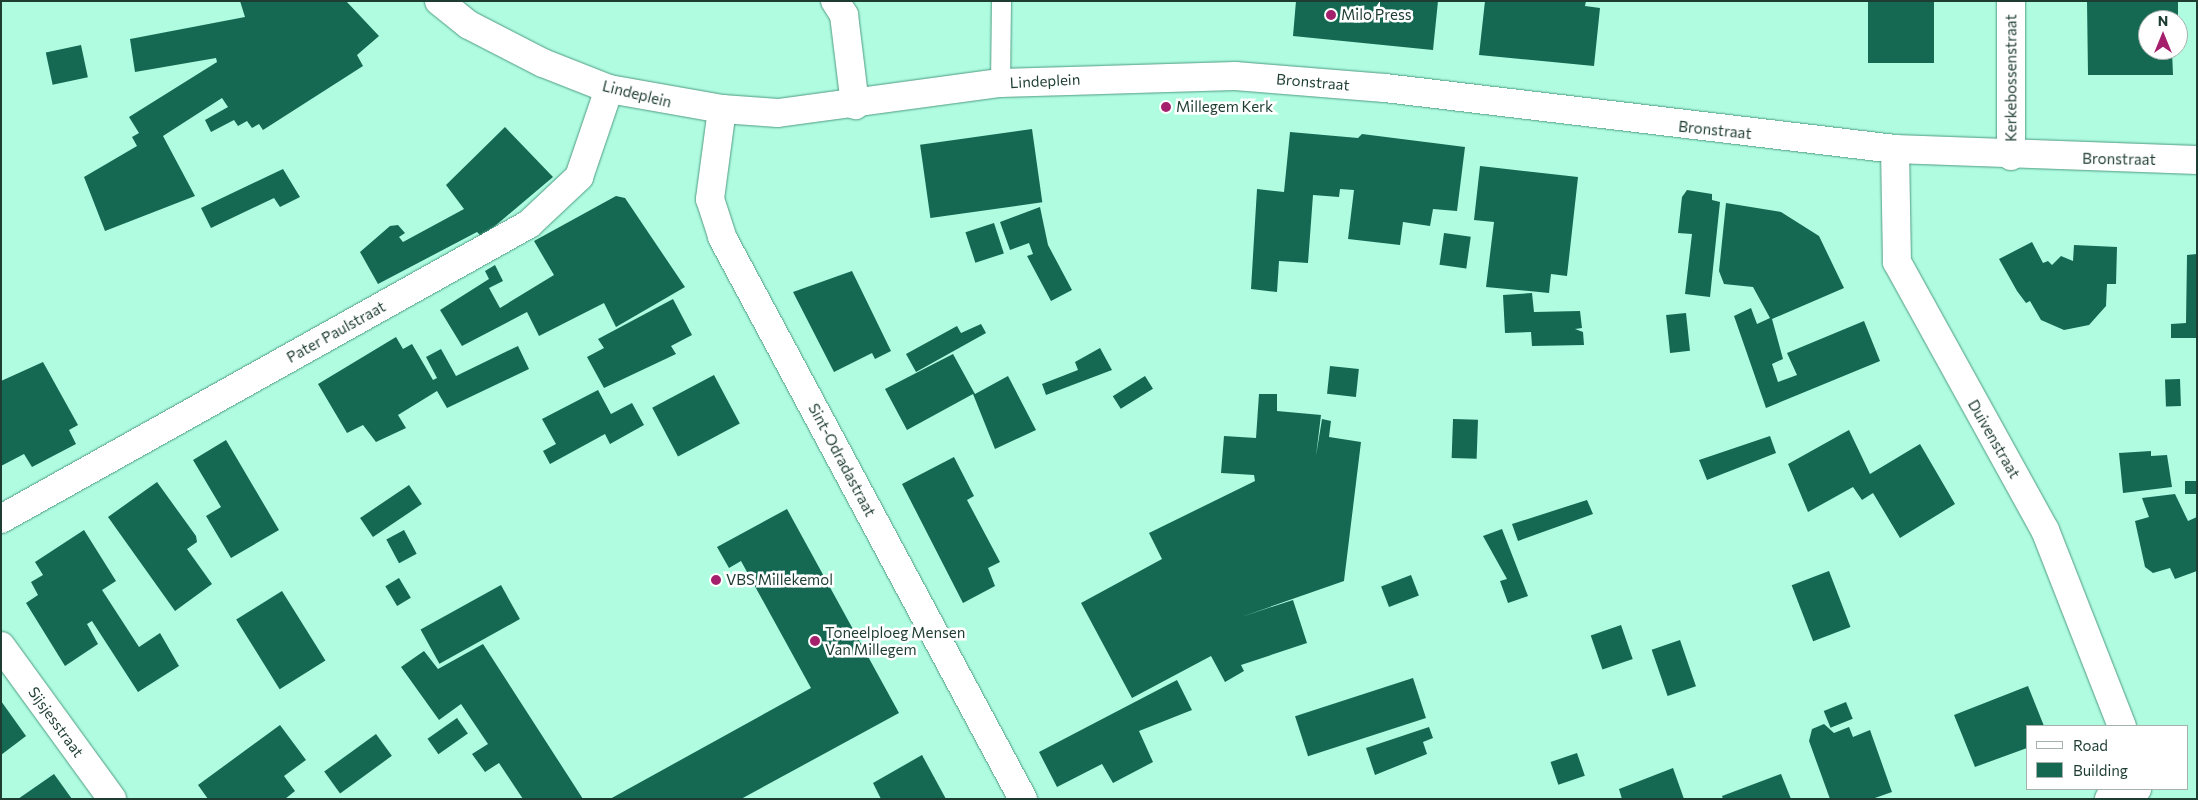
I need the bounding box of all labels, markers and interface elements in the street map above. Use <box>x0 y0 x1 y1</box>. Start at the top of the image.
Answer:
place label: Milo Press <box>1341 6 1412 24</box>
marker: Milo Press <box>1325 9 1337 21</box>
north arrow <box>2138 10 2188 60</box>
text: N <box>2158 12 2168 29</box>
street label: Kerkebossenstraat <box>2002 14 2020 142</box>
street label: Lindeplein <box>1009 70 1081 92</box>
street label: Bronstraat <box>1276 70 1350 94</box>
street label: Lindeplein <box>601 77 673 111</box>
place label: Millegem Kerk <box>1176 98 1273 116</box>
marker: Millegem Kerk <box>1160 101 1172 113</box>
street label: Bronstraat <box>1677 117 1753 143</box>
street label: Bronstraat <box>2082 149 2156 169</box>
street label: Pater Paulstraat <box>283 297 389 367</box>
street label: Duivenstraat <box>1964 396 2024 482</box>
street label: Sint-Odradastraat <box>805 400 879 520</box>
place label: VBS Millekemol <box>726 571 833 589</box>
marker: VBS Millekemol <box>710 574 722 586</box>
place label: Toneelploeg Mensen Van Millegem <box>825 623 965 658</box>
marker: Toneelploeg Mensen Van Millegem <box>809 635 821 647</box>
street label: Sijsjesstraat <box>24 683 88 761</box>
legend <box>2026 725 2188 790</box>
text: Road <box>2073 736 2108 754</box>
text: Building <box>2073 761 2128 779</box>

